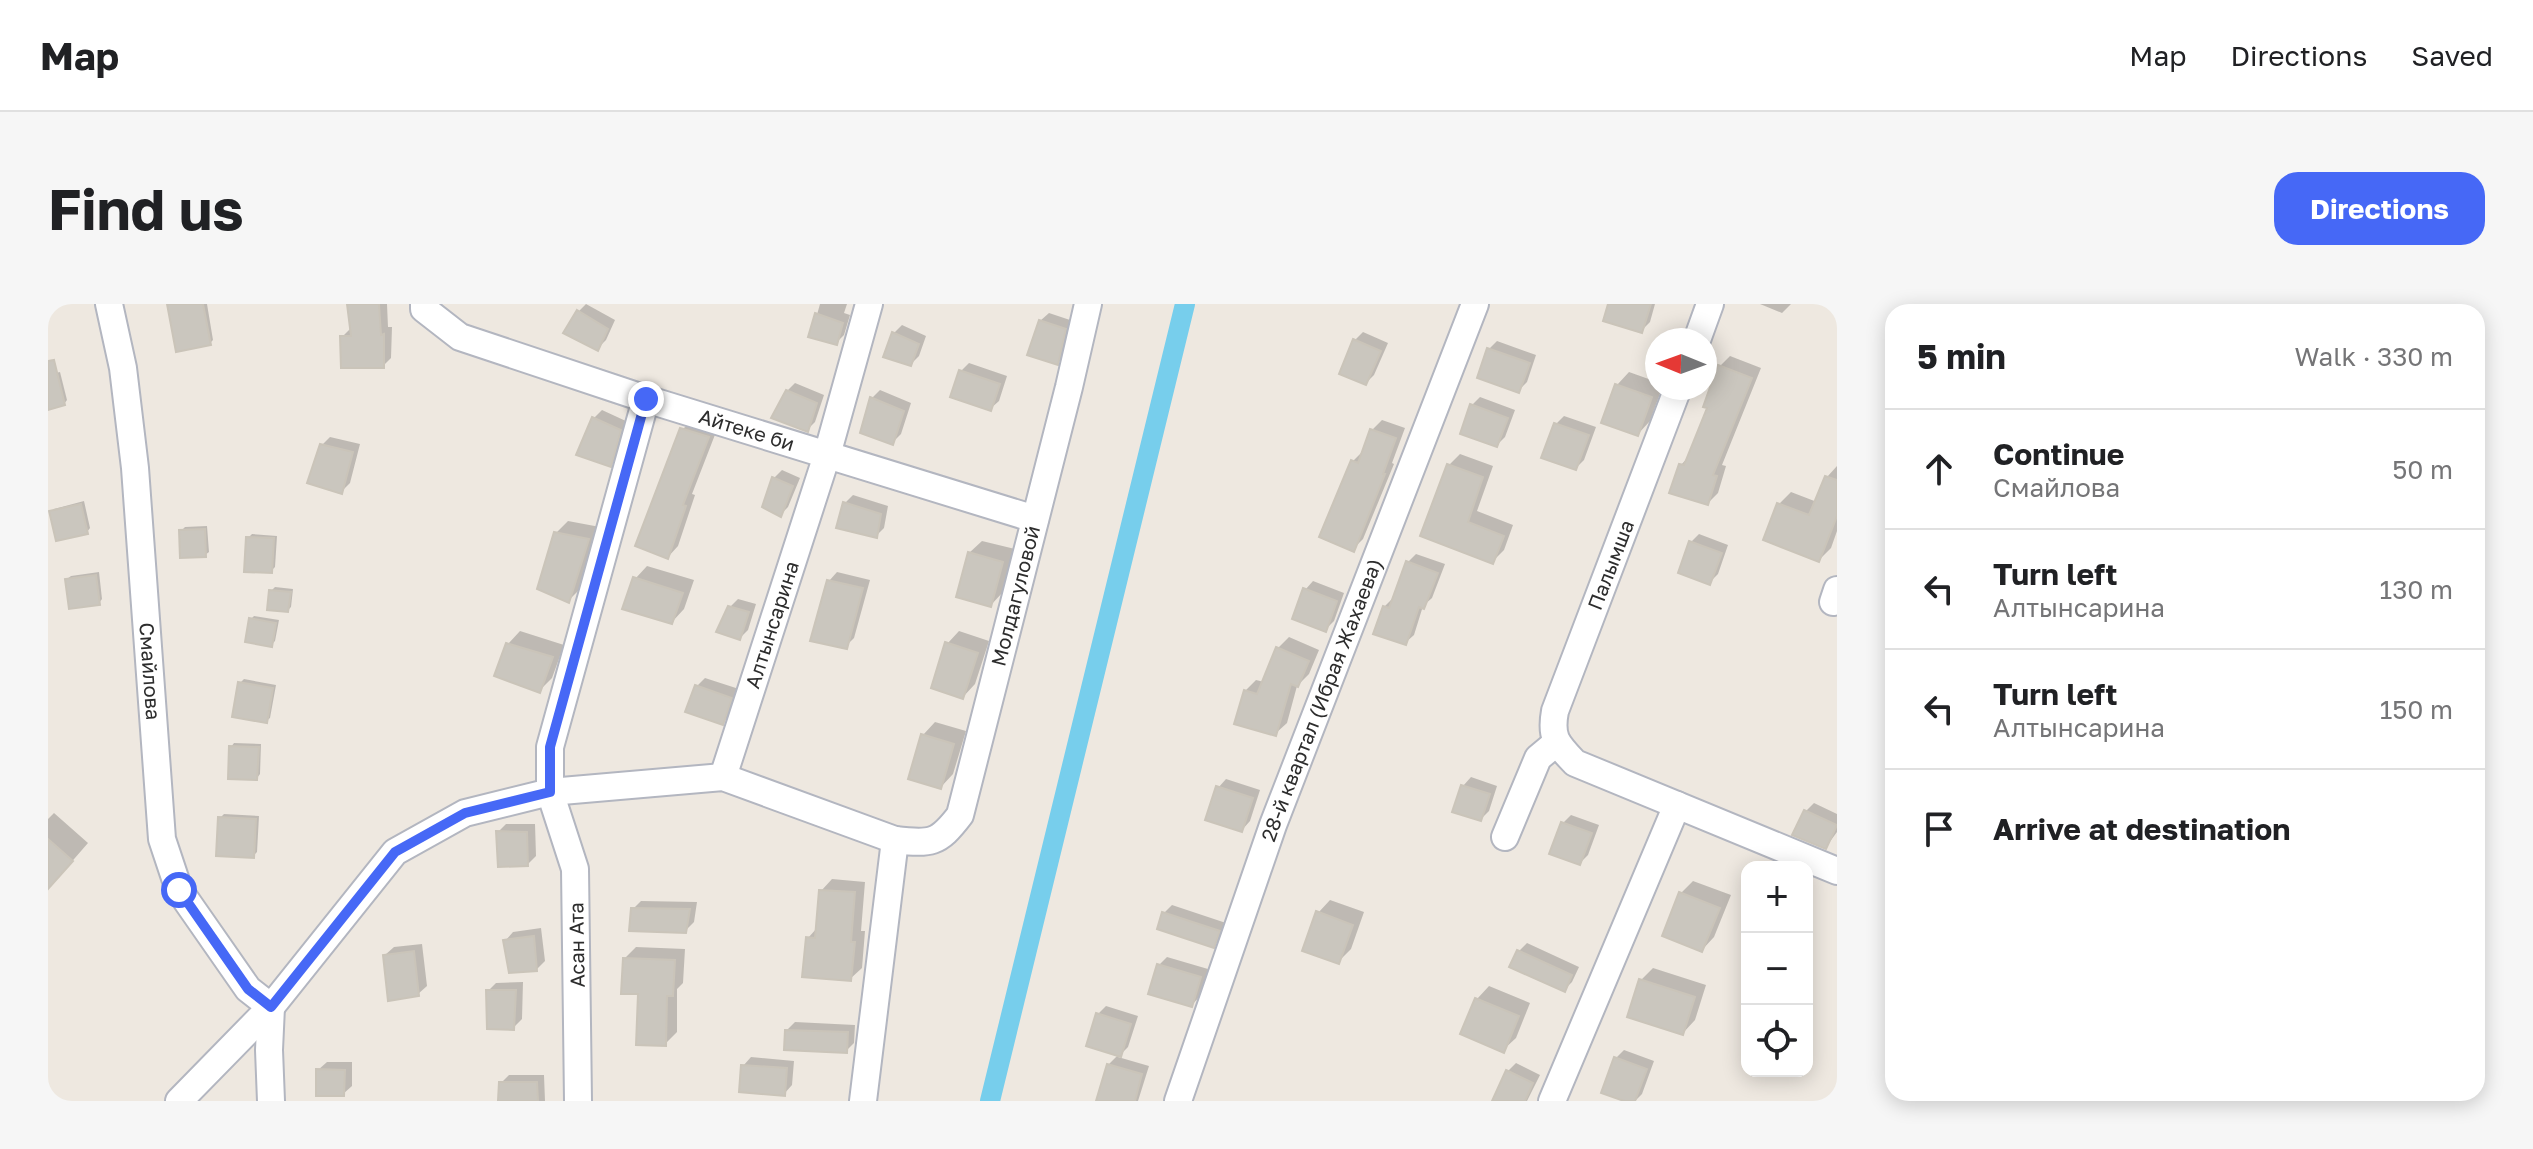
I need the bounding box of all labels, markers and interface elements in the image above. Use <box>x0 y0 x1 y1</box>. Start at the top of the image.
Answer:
text: Map <box>40 33 119 78</box>
text: Map <box>2129 39 2186 72</box>
text: Directions <box>2230 39 2367 72</box>
text: Saved <box>2411 39 2493 72</box>
button: Directions <box>2274 172 2485 245</box>
text: Find us <box>48 175 244 242</box>
north arrow <box>1645 328 1717 400</box>
text: 5 min <box>1917 336 2006 376</box>
text: Walk · 330 m <box>2295 341 2453 372</box>
route end <box>628 381 664 417</box>
street label: Айтеке би <box>696 403 798 455</box>
text: Continue <box>1993 436 2124 472</box>
icon: ahead <box>1917 447 1961 491</box>
text: 50 m <box>2392 454 2453 485</box>
text: Смайлова <box>1993 472 2120 503</box>
street label: Палымша <box>1582 516 1638 613</box>
street label: Молдагуловой <box>985 523 1044 668</box>
street label: 28-й квартал (Ибрая Жахаева) <box>1255 555 1386 844</box>
text: Turn left <box>1993 556 2118 592</box>
street label: Алтынсарина <box>739 558 803 691</box>
icon: left <box>1917 567 1961 611</box>
text: 130 m <box>2380 574 2453 605</box>
text: Алтынсарина <box>1993 592 2165 623</box>
street label: Смайлова <box>135 621 166 721</box>
text: Turn left <box>1993 676 2118 712</box>
icon: left <box>1917 687 1961 731</box>
text: 150 m <box>2380 694 2453 725</box>
text: Алтынсарина <box>1993 712 2165 743</box>
icon: arrive <box>1917 807 1961 851</box>
text: Arrive at destination <box>1993 811 2290 847</box>
map controls <box>1741 861 1813 1077</box>
button: + <box>1741 861 1813 933</box>
route start <box>161 872 197 908</box>
street label: Асан Ата <box>563 902 589 988</box>
button: − <box>1741 933 1813 1005</box>
button: locate <box>1741 1005 1813 1077</box>

